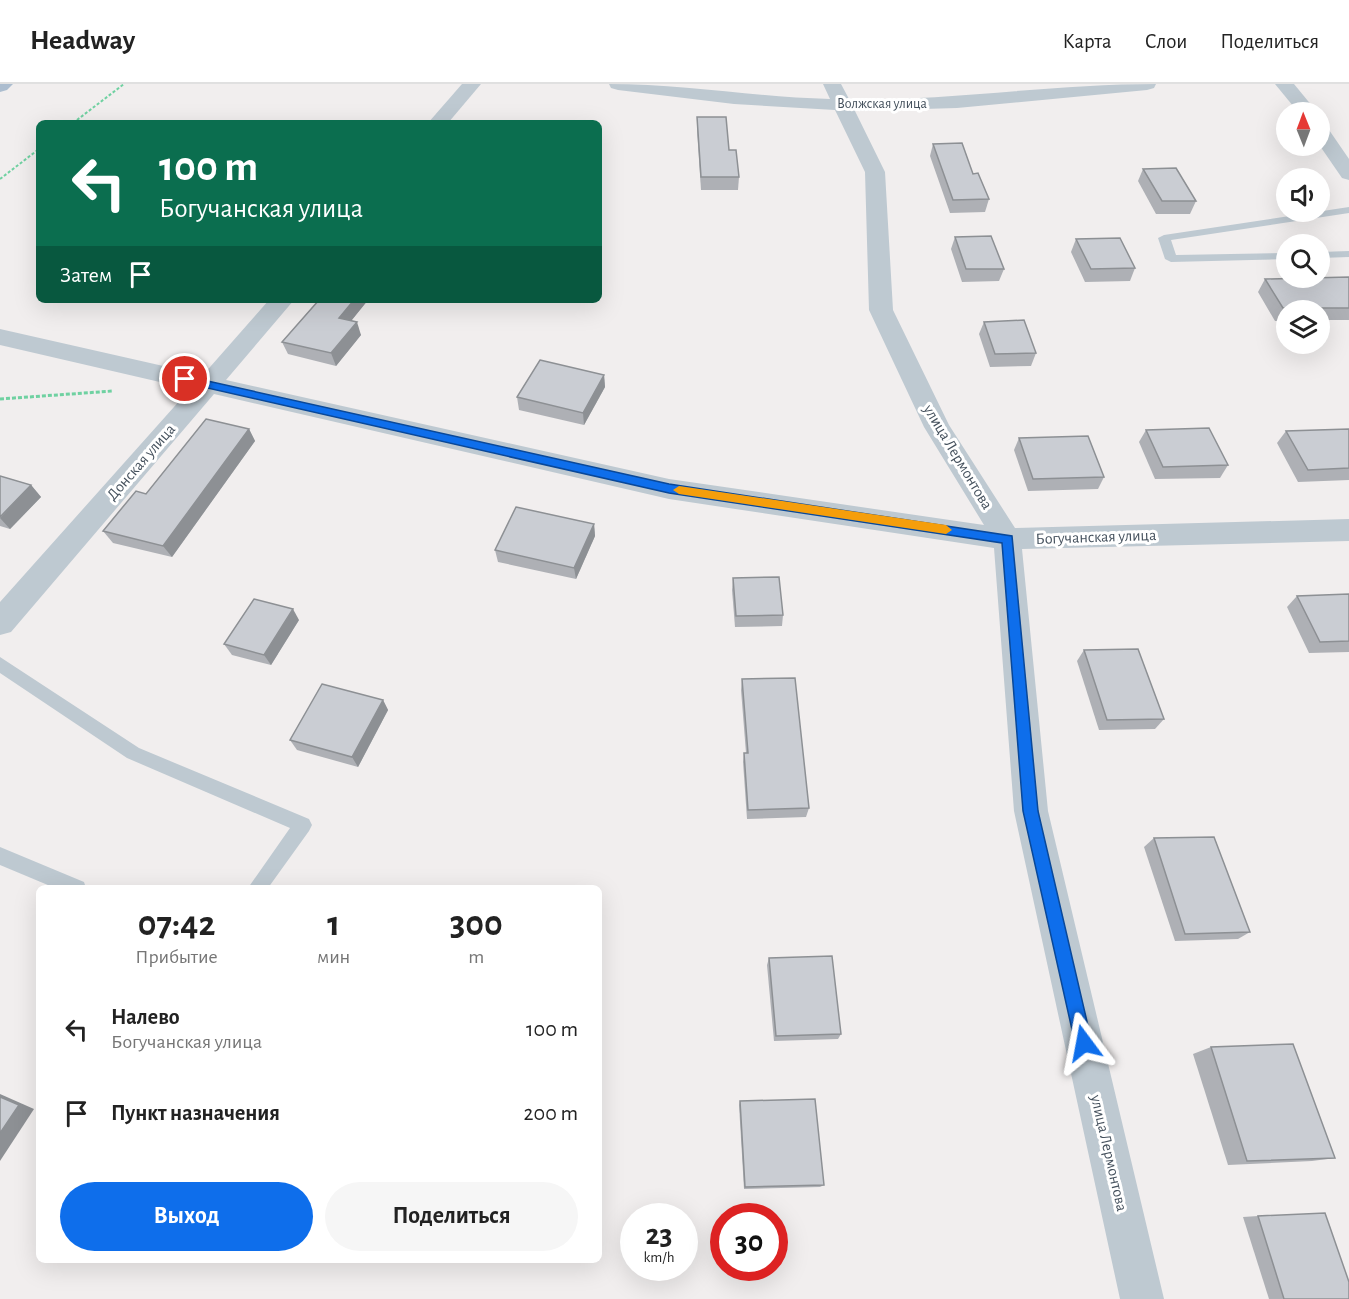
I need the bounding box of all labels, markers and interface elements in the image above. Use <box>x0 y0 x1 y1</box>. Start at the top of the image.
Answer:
text: Headway <box>30 27 135 55</box>
text: Карта <box>1062 31 1112 52</box>
text: Слои <box>1145 31 1187 52</box>
text: Поделиться <box>1220 31 1319 52</box>
street label: Волжская улица <box>837 97 928 111</box>
north arrow <box>1276 102 1330 156</box>
map controls <box>1276 102 1330 354</box>
icon: left <box>60 144 138 222</box>
text: 100 m <box>159 146 258 188</box>
button: sound <box>1276 168 1330 222</box>
text: Богучанская улица <box>159 195 363 222</box>
button: search <box>1276 234 1330 288</box>
icon: arrive <box>124 258 157 291</box>
text: Затем <box>60 264 112 286</box>
button: layers <box>1276 300 1330 354</box>
pin <box>159 353 210 404</box>
icon: arrive <box>168 362 201 395</box>
street label: улица Лермонтова <box>919 401 995 513</box>
street label: Донская улица <box>104 421 179 504</box>
street label: Богучанская улица <box>1035 527 1157 548</box>
text: 07:42 <box>138 906 215 942</box>
text: 1 <box>327 906 340 942</box>
text: 300 <box>450 906 503 942</box>
text: Прибытие <box>135 947 218 967</box>
text: мин <box>317 947 350 967</box>
text: m <box>468 947 484 967</box>
text: Налево <box>111 1006 180 1028</box>
position arrow <box>1052 1011 1116 1075</box>
icon: left <box>60 1013 93 1046</box>
text: 100 m <box>526 1018 578 1040</box>
text: Богучанская улица <box>111 1032 262 1052</box>
street label: улица Лермонтова <box>1087 1092 1130 1213</box>
icon: arrive <box>60 1097 93 1130</box>
text: Пункт назначения <box>111 1102 280 1124</box>
text: 200 m <box>524 1102 578 1124</box>
button: Выход <box>60 1182 313 1251</box>
button: Поделиться <box>325 1182 578 1251</box>
speed limit sign: 30 <box>710 1203 788 1281</box>
text: 23 <box>645 1220 673 1250</box>
text: km/h <box>644 1250 674 1265</box>

